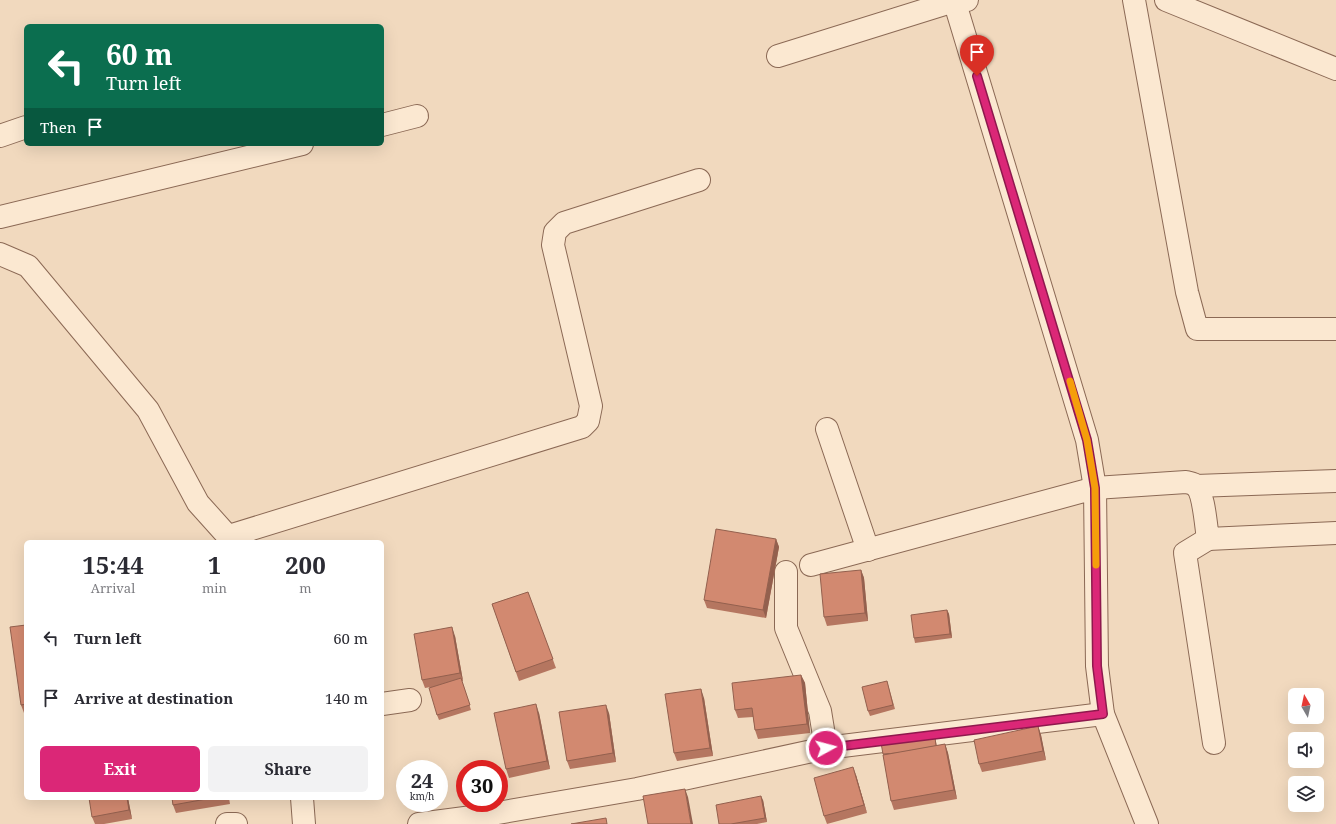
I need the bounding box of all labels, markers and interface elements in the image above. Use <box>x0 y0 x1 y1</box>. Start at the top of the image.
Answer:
text: 60 m <box>106 35 173 73</box>
pin <box>960 35 994 76</box>
icon: left <box>40 40 92 92</box>
icon: arrive <box>966 41 988 63</box>
text: Turn left <box>106 71 181 95</box>
icon: arrive <box>84 116 106 138</box>
text: Then <box>40 117 76 137</box>
text: 15:44 <box>82 548 144 581</box>
text: 1 <box>208 548 221 581</box>
text: 200 <box>285 548 326 581</box>
text: Arrival <box>91 579 135 597</box>
text: min <box>202 579 227 597</box>
text: m <box>299 579 312 597</box>
icon: left <box>40 627 62 649</box>
text: Turn left <box>74 628 142 648</box>
text: 60 m <box>333 628 368 648</box>
icon: arrive <box>40 687 62 709</box>
text: Arrive at destination <box>74 688 233 708</box>
text: 140 m <box>325 688 368 708</box>
north arrow <box>1288 688 1324 724</box>
map controls <box>1288 688 1324 812</box>
position arrow <box>805 727 847 769</box>
button: sound <box>1288 732 1324 768</box>
button: Exit <box>40 746 200 792</box>
button: Share <box>208 746 368 792</box>
speed limit sign: 30 <box>456 760 508 812</box>
text: 24 <box>411 767 433 794</box>
button: layers <box>1288 776 1324 812</box>
text: km/h <box>410 789 434 803</box>

